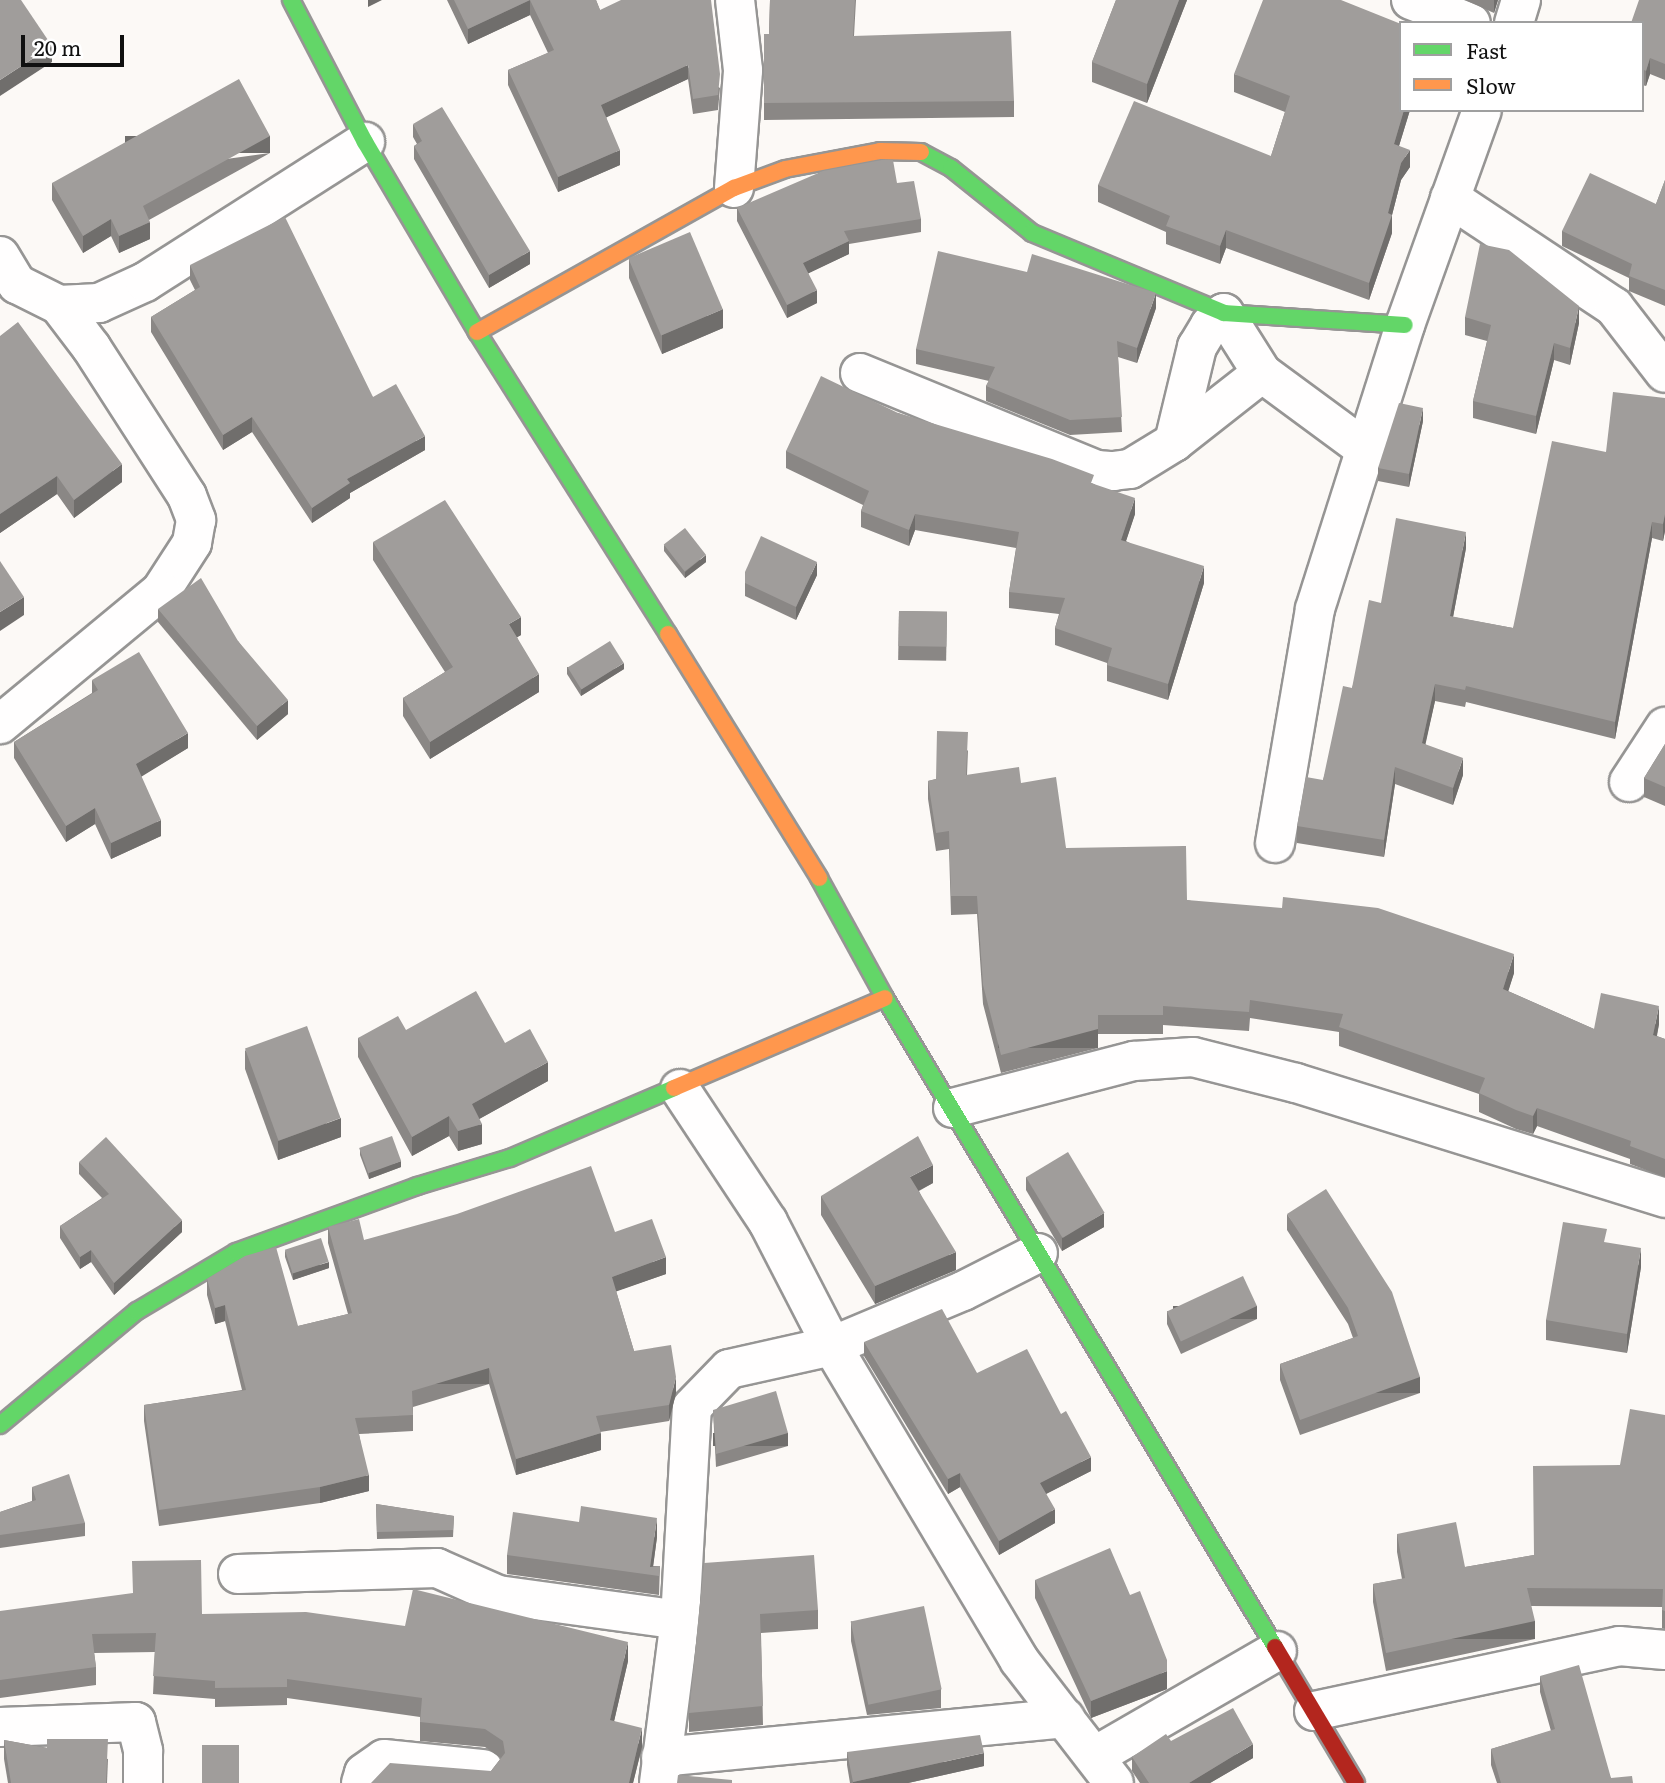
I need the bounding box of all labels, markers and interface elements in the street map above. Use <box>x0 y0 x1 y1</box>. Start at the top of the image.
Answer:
scale bar <box>24 21 128 65</box>
legend <box>1399 21 1644 112</box>
text: 20 m <box>34 31 81 62</box>
text: Fast <box>1466 34 1507 65</box>
text: Slow <box>1466 69 1516 100</box>

